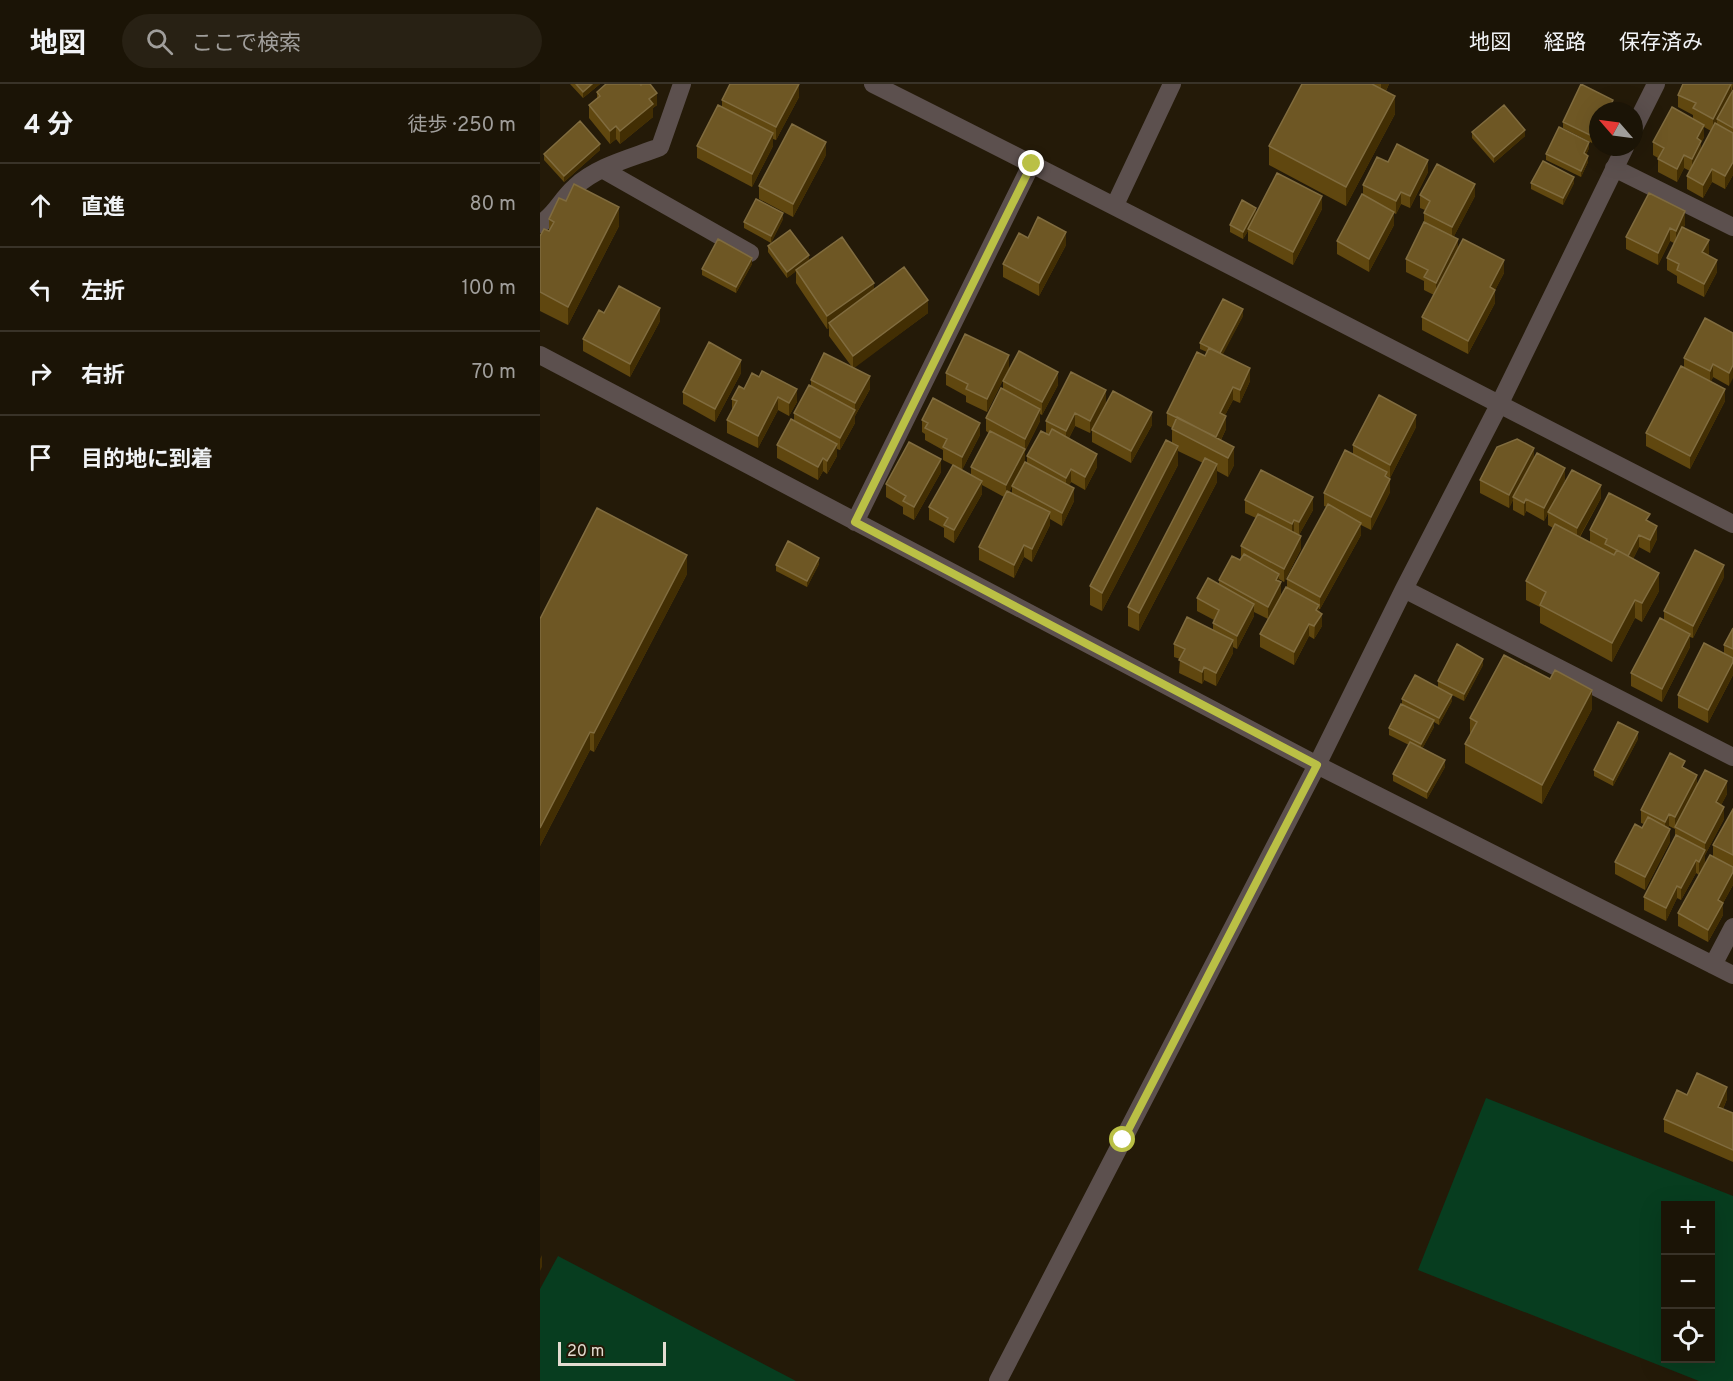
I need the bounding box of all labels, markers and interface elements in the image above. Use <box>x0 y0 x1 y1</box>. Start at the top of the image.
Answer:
search box <box>122 14 542 68</box>
icon: search <box>143 25 176 58</box>
text: 地図 <box>30 27 86 63</box>
text: 地図 <box>1469 30 1511 57</box>
text: 経路 <box>1544 30 1586 57</box>
text: 保存済み <box>1619 30 1703 57</box>
text: ここで検索 <box>191 31 301 58</box>
north arrow <box>1589 102 1643 156</box>
text: 4 分 <box>24 110 73 143</box>
text: 徒歩 · 250 m <box>408 113 516 139</box>
route end <box>1018 150 1044 176</box>
icon: ahead <box>24 189 57 222</box>
text: 80 m <box>470 192 516 218</box>
text: 直進 <box>81 195 125 222</box>
icon: left <box>24 273 57 306</box>
text: 100 m <box>461 276 516 302</box>
text: 左折 <box>81 279 125 306</box>
icon: right <box>24 357 57 390</box>
text: 70 m <box>472 360 516 386</box>
text: 右折 <box>81 363 125 390</box>
icon: arrive <box>24 441 57 474</box>
text: 目的地に到着 <box>81 447 213 474</box>
route start <box>1109 1126 1135 1152</box>
map controls <box>1661 1201 1715 1363</box>
button: + <box>1661 1201 1715 1255</box>
button: − <box>1661 1255 1715 1309</box>
button: locate <box>1661 1309 1715 1363</box>
scale bar <box>558 1339 666 1366</box>
text: 20 m <box>567 1342 604 1362</box>

